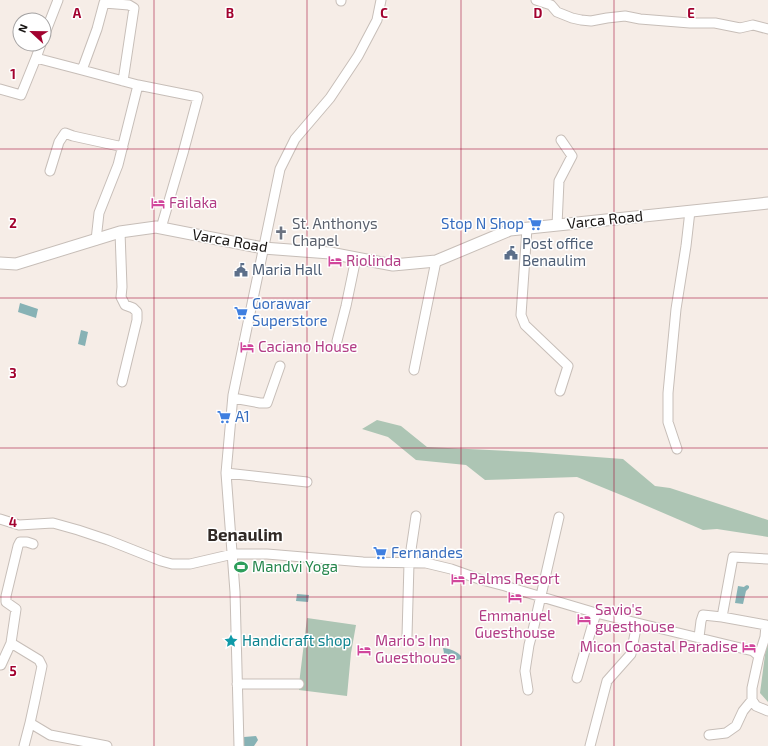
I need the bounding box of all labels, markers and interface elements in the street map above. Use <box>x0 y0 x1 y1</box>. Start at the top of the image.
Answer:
text: A <box>73 5 82 21</box>
text: B <box>226 5 234 21</box>
text: C <box>380 5 388 21</box>
text: D <box>534 5 543 21</box>
text: E <box>687 5 695 21</box>
north arrow <box>12 12 52 52</box>
text: N <box>15 22 30 34</box>
text: 1 <box>10 66 16 82</box>
place label: Failaka <box>169 193 217 211</box>
hotel icon: Failaka <box>150 195 166 211</box>
street label: Varca Road <box>566 206 644 232</box>
place label: St. Anthonys Chapel <box>292 214 378 249</box>
place label: Stop N Shop <box>441 214 524 232</box>
text: 2 <box>9 215 17 231</box>
supermarket icon: Stop N Shop <box>527 216 543 232</box>
street label: Varca Road <box>191 225 269 255</box>
church icon: St. Anthonys Chapel <box>273 225 289 241</box>
place label: Post office Benaulim <box>522 234 594 269</box>
public building icon: Post office Benaulim <box>503 245 519 261</box>
place label: Riolinda <box>346 251 401 269</box>
hotel icon: Riolinda <box>327 253 343 269</box>
place label: Maria Hall <box>252 260 322 278</box>
public building icon: Maria Hall <box>233 262 249 278</box>
place label: Gorawar Superstore <box>252 294 327 329</box>
supermarket icon: Gorawar Superstore <box>233 305 249 321</box>
place label: Caciano House <box>258 337 357 355</box>
hotel icon: Caciano House <box>239 339 255 355</box>
text: 3 <box>9 365 17 381</box>
place label: A1 <box>235 407 250 425</box>
supermarket icon: A1 <box>216 409 232 425</box>
text: 4 <box>9 514 17 530</box>
district label: Benaulim <box>207 524 283 544</box>
place label: Fernandes <box>391 543 463 561</box>
supermarket icon: Fernandes <box>372 545 388 561</box>
place label: Mandvi Yoga <box>252 557 338 575</box>
sports icon: Mandvi Yoga <box>233 559 249 575</box>
place label: Palms Resort <box>469 569 560 587</box>
hotel icon: Palms Resort <box>450 571 466 587</box>
hotel icon: Emmanuel Guesthouse <box>507 589 523 605</box>
place label: Savio's guesthouse <box>595 600 675 635</box>
place label: Emmanuel Guesthouse <box>475 606 555 641</box>
hotel icon: Savio's guesthouse <box>576 611 592 627</box>
place label: Handicraft shop <box>242 631 351 649</box>
place label: Mario's Inn Guesthouse <box>375 631 456 666</box>
place icon: Handicraft shop <box>223 633 239 649</box>
place label: Micon Coastal Paradise <box>580 637 738 655</box>
hotel icon: Micon Coastal Paradise <box>741 639 757 655</box>
hotel icon: Mario's Inn Guesthouse <box>356 642 372 658</box>
text: 5 <box>9 663 17 679</box>

